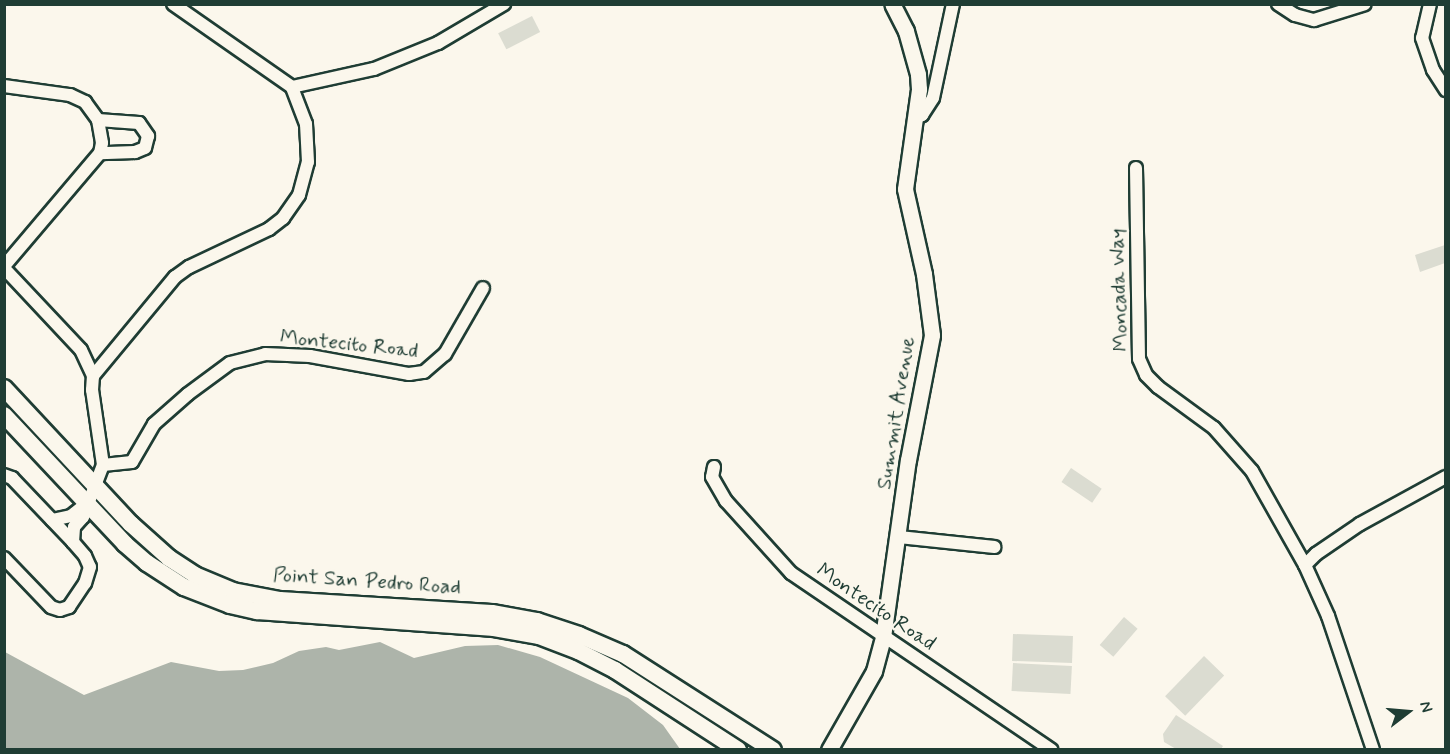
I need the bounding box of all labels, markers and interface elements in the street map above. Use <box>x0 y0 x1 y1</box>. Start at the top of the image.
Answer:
street label: Moncada Way <box>1104 227 1134 353</box>
street label: Montecito Road <box>280 324 418 364</box>
street label: Summit Avenue <box>872 336 920 490</box>
street label: Montecito Road <box>813 559 939 655</box>
street label: Point San Pedro Road <box>273 562 461 600</box>
north arrow <box>1378 682 1438 742</box>
text: N <box>1414 699 1437 715</box>

